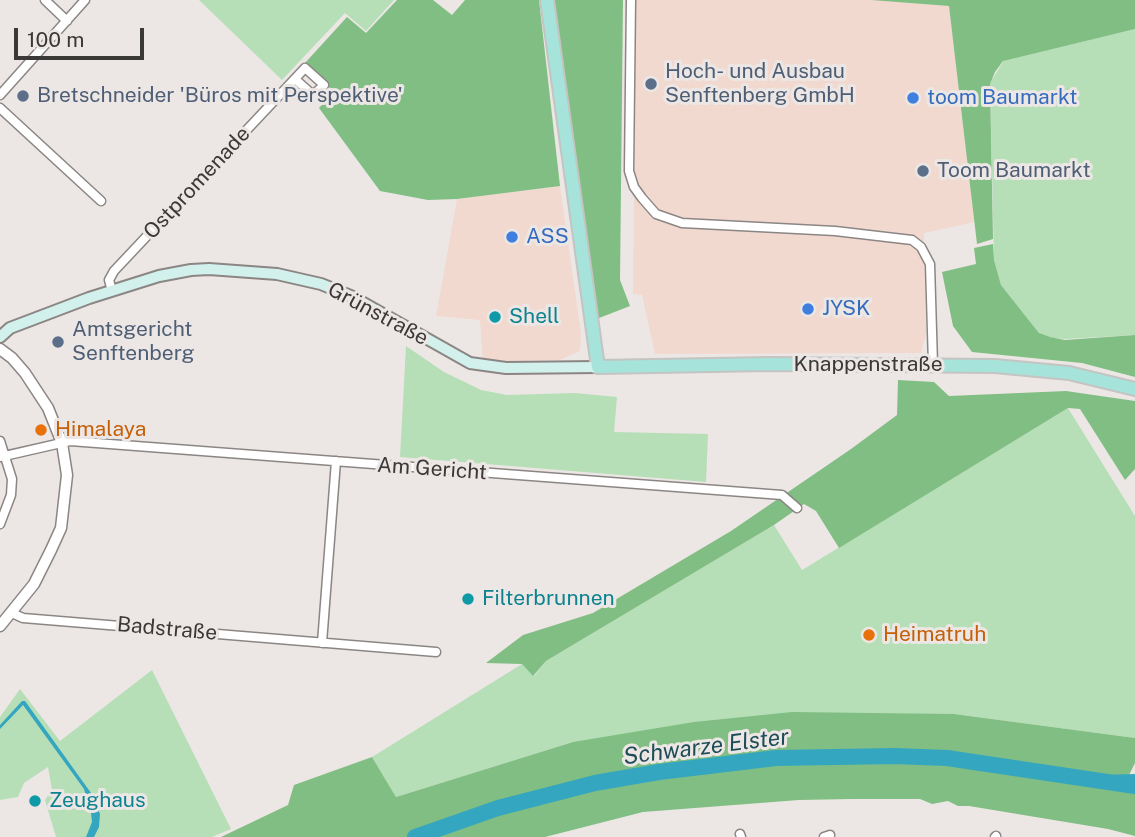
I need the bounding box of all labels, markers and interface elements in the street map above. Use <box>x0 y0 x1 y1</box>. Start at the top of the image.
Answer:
scale bar <box>18 14 147 58</box>
text: 100 m <box>27 27 84 52</box>
place label: Hoch- und Ausbau Senftenberg GmbH <box>665 59 855 109</box>
marker: Hoch- und Ausbau Senftenberg GmbH <box>643 76 659 92</box>
place label: Bretschneider 'Büros mit Perspektive' <box>37 83 403 109</box>
place label: toom Baumarkt <box>927 85 1078 111</box>
marker: Bretschneider 'Büros mit Perspektive' <box>15 88 31 104</box>
marker: toom Baumarkt <box>905 90 921 106</box>
street label: Ostpromenade <box>139 122 255 244</box>
place label: Toom Baumarkt <box>937 158 1091 184</box>
marker: Toom Baumarkt <box>915 163 931 179</box>
place label: ASS <box>526 224 569 250</box>
marker: ASS <box>504 229 520 245</box>
street label: Grünstraße <box>323 277 433 351</box>
place label: JYSK <box>822 296 870 322</box>
marker: JYSK <box>800 301 816 317</box>
place label: Shell <box>509 304 559 330</box>
marker: Shell <box>487 309 503 325</box>
place label: Amtsgericht Senftenberg <box>72 317 195 367</box>
marker: Amtsgericht Senftenberg <box>50 334 66 350</box>
street label: Knappenstraße <box>793 352 943 378</box>
place label: Himalaya <box>55 417 146 443</box>
marker: Himalaya <box>33 422 49 438</box>
street label: Am Gericht <box>376 453 488 485</box>
place label: Filterbrunnen <box>482 586 615 612</box>
marker: Filterbrunnen <box>460 591 476 607</box>
street label: Badstraße <box>116 612 218 646</box>
place label: Heimatruh <box>883 622 986 648</box>
marker: Heimatruh <box>861 627 877 643</box>
water label: Schwarze Elster <box>622 723 790 771</box>
place label: Zeughaus <box>49 788 146 814</box>
marker: Zeughaus <box>27 793 43 809</box>

